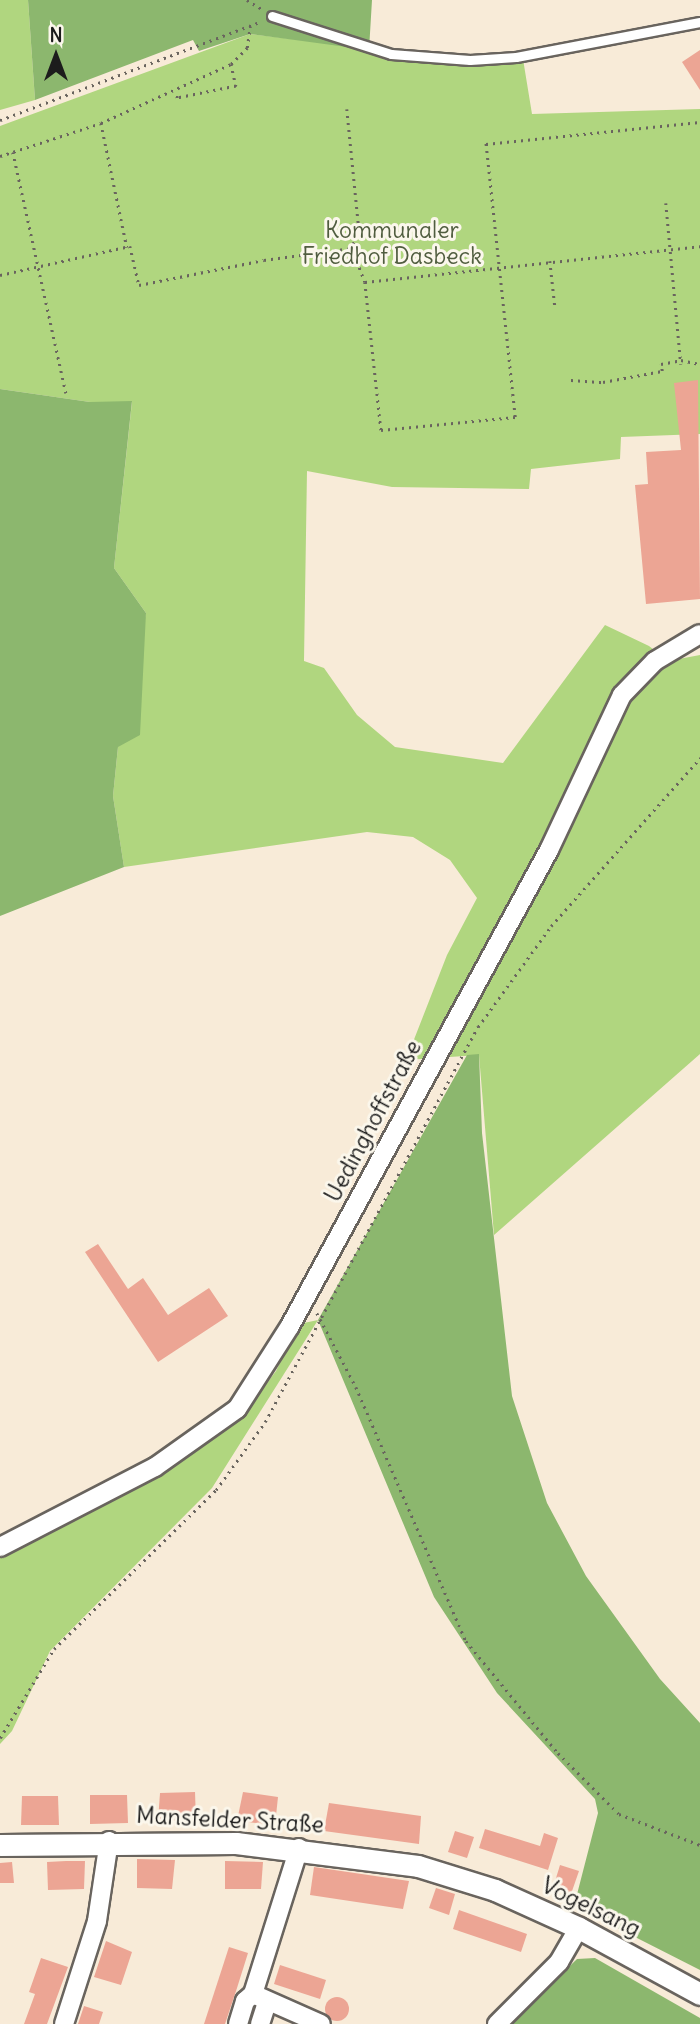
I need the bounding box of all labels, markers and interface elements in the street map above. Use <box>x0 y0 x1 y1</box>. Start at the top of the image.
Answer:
north arrow <box>21 21 91 91</box>
text: N <box>49 23 63 47</box>
park label: Kommunaler Friedhof Dasbeck <box>302 216 482 270</box>
street label: Uedinghoffstraße <box>319 1035 427 1207</box>
street label: Mansfelder Straße <box>135 1801 325 1839</box>
street label: Vogelsang <box>537 1871 645 1943</box>

